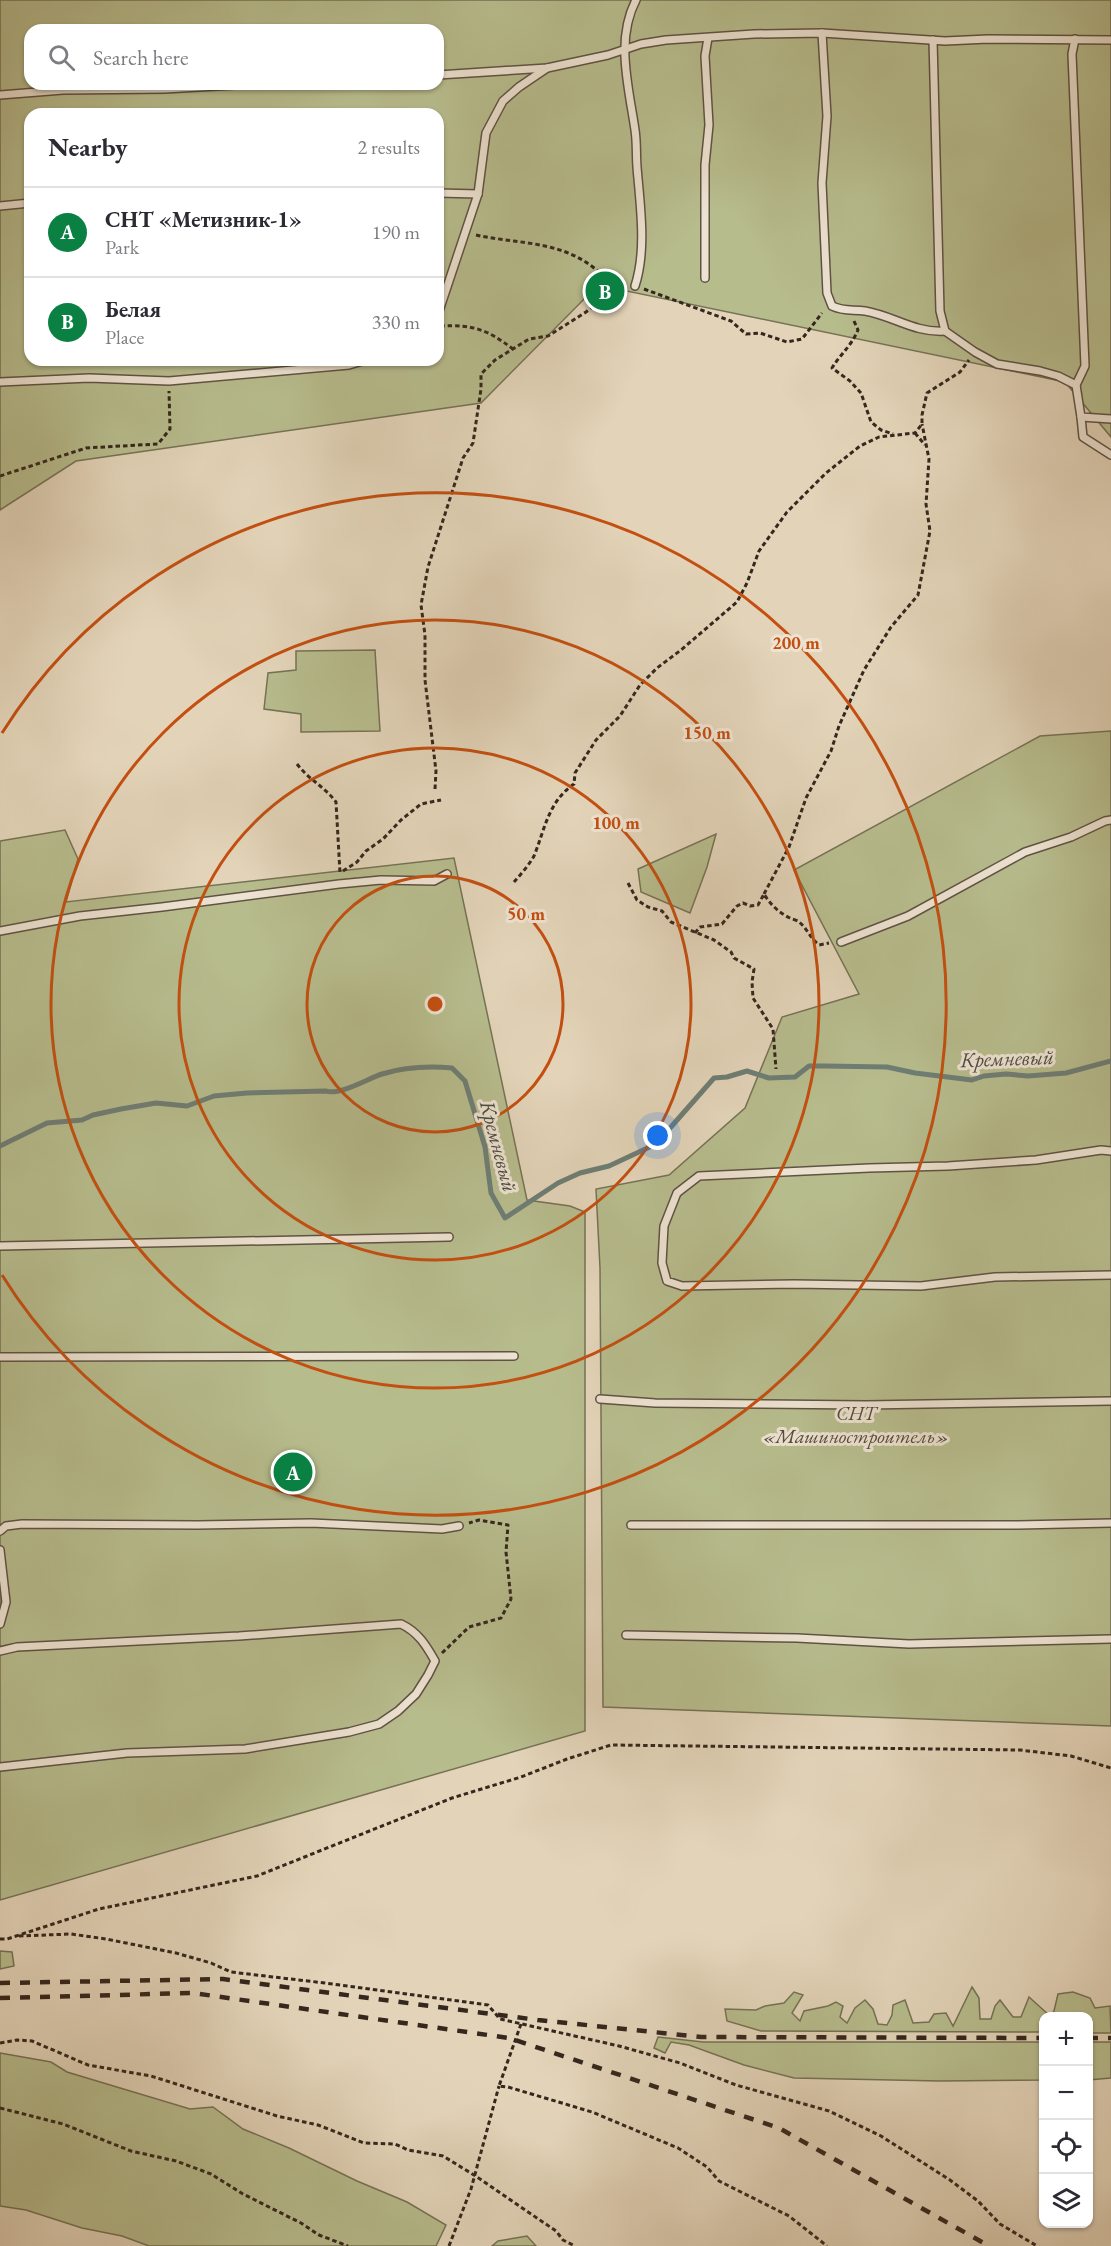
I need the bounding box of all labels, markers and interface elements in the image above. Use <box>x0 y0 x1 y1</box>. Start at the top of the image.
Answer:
search box <box>24 24 444 90</box>
icon: search <box>45 41 78 74</box>
text: Search here <box>93 43 188 72</box>
text: Nearby <box>48 130 128 164</box>
text: 2 results <box>357 134 420 160</box>
text: СНТ «Метизник-1» <box>105 205 302 234</box>
text: A <box>60 219 75 245</box>
text: 190 m <box>372 219 420 245</box>
text: Park <box>105 234 139 260</box>
pin: B <box>586 268 624 314</box>
text: Белая <box>105 295 161 324</box>
text: B <box>61 309 74 335</box>
text: 330 m <box>372 309 420 335</box>
text: Place <box>105 324 144 350</box>
text: 200 m <box>772 631 820 654</box>
text: 150 m <box>683 721 731 744</box>
text: 100 m <box>592 811 640 834</box>
text: 50 m <box>507 902 545 925</box>
centre of rings <box>425 994 445 1014</box>
water label: Кремневый <box>959 1043 1054 1073</box>
water label: Кремневый <box>474 1096 524 1195</box>
your location <box>643 1121 672 1150</box>
park label: СНТ «Машиностроитель» <box>763 1400 949 1449</box>
pin: A <box>274 1450 312 1494</box>
map controls <box>1039 2012 1093 2228</box>
button: + <box>1039 2012 1093 2066</box>
button: − <box>1039 2066 1093 2120</box>
button: locate <box>1039 2120 1093 2174</box>
button: layers <box>1039 2174 1093 2228</box>

